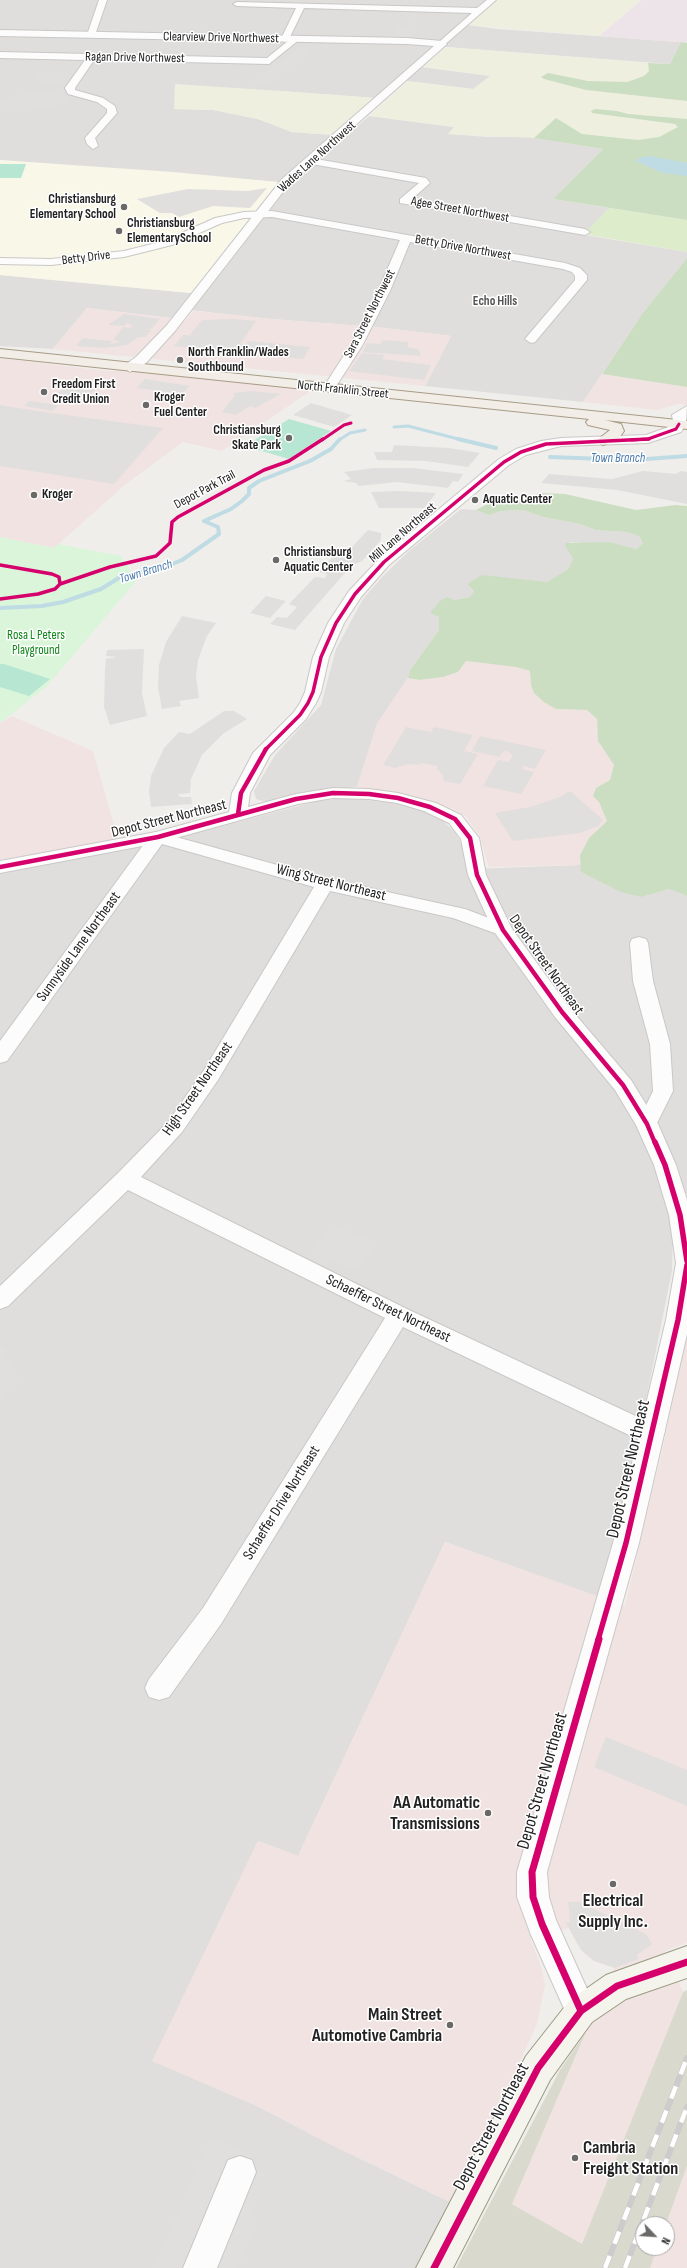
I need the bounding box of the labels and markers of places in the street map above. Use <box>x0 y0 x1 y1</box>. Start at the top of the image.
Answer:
place label: Christiansburg Elementary School <box>30 192 116 223</box>
marker: Christiansburg Elementary School <box>119 202 129 212</box>
place label: Christiansburg ElementarySchool <box>127 216 211 247</box>
marker: Christiansburg ElementarySchool <box>114 226 124 236</box>
place label: North Franklin/Wades Southbound <box>188 345 289 376</box>
marker: North Franklin/Wades Southbound <box>175 355 185 365</box>
place label: Freedom First Credit Union <box>52 377 116 408</box>
marker: Freedom First Credit Union <box>39 387 49 397</box>
place label: Kroger Fuel Center <box>154 390 207 421</box>
marker: Kroger Fuel Center <box>141 400 151 410</box>
place label: Christiansburg Skate Park <box>213 423 281 454</box>
marker: Christiansburg Skate Park <box>284 433 294 443</box>
place label: Kroger <box>42 487 73 503</box>
marker: Kroger <box>29 490 39 500</box>
place label: Aquatic Center <box>483 492 552 508</box>
marker: Aquatic Center <box>470 495 480 505</box>
place label: Christiansburg Aquatic Center <box>284 545 353 576</box>
marker: Christiansburg Aquatic Center <box>271 555 281 565</box>
place label: AA Automatic Transmissions <box>390 1792 480 1834</box>
marker: AA Automatic Transmissions <box>483 1808 493 1818</box>
marker: Electrical Supply Inc. <box>608 1879 618 1889</box>
place label: Electrical Supply Inc. <box>578 1890 648 1932</box>
place label: Main Street Automotive Cambria <box>312 2004 442 2046</box>
marker: Main Street Automotive Cambria <box>445 2020 455 2030</box>
place label: Cambria Freight Station <box>583 2137 678 2180</box>
marker: Cambria Freight Station <box>570 2153 580 2163</box>

